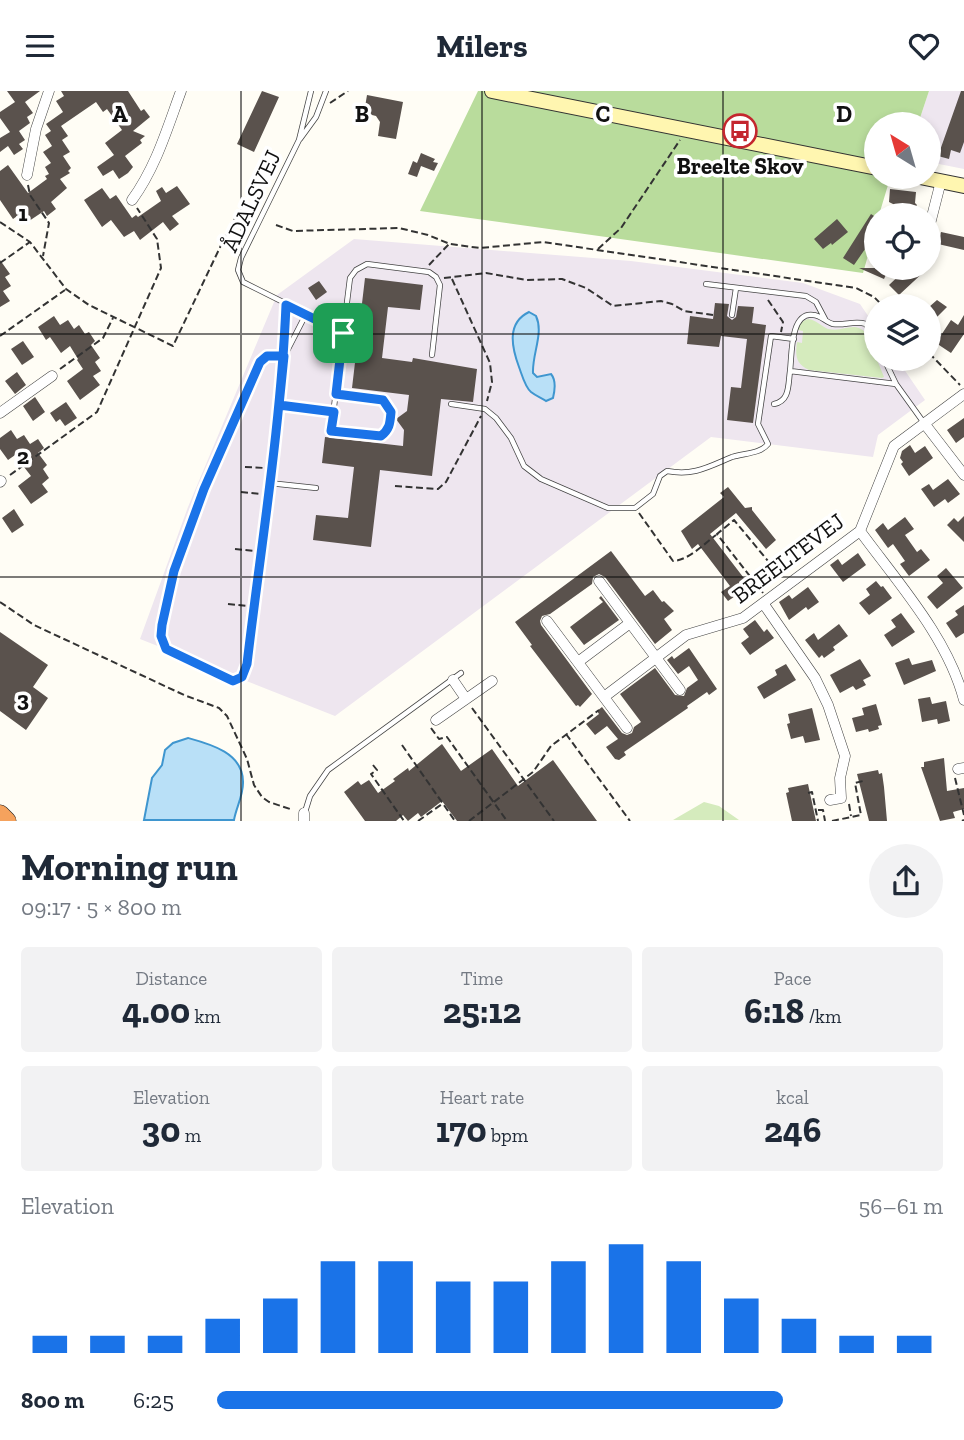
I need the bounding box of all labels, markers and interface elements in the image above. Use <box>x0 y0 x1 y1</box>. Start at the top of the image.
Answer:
icon: menu <box>21 27 59 65</box>
text: Milers <box>436 27 528 65</box>
icon: heart <box>905 27 943 65</box>
text: A <box>112 100 128 128</box>
text: B <box>355 100 369 128</box>
text: C <box>596 100 610 128</box>
text: D <box>836 100 852 128</box>
bus stop icon: Breelte Skov <box>721 112 759 150</box>
north arrow <box>864 112 942 189</box>
map controls <box>864 112 941 371</box>
street label: ÅDALSVEJ <box>215 146 287 256</box>
place label: Breelte Skov <box>676 152 804 180</box>
text: 1 <box>18 199 28 227</box>
button: locate <box>864 203 941 280</box>
button: layers <box>864 294 941 371</box>
pin <box>313 303 373 363</box>
icon: arrive <box>324 314 362 352</box>
text: 2 <box>17 442 29 470</box>
street label: BREELTEVEJ <box>726 507 850 609</box>
text: 3 <box>17 685 29 713</box>
text: Morning run <box>21 844 238 890</box>
button: share <box>869 844 943 918</box>
text: 09:17 · 5 × 800 m <box>21 893 181 921</box>
text: Distance <box>135 967 207 990</box>
text: Time <box>461 967 503 990</box>
text: Pace <box>774 967 812 990</box>
text: 4.00 <box>122 990 190 1032</box>
text: 25:12 <box>443 990 521 1032</box>
text: 6:18 <box>744 990 804 1032</box>
text: km <box>190 1005 221 1028</box>
text: /km <box>804 1005 841 1028</box>
text: Elevation <box>133 1086 210 1109</box>
text: Heart rate <box>440 1086 524 1109</box>
text: kcal <box>776 1086 809 1109</box>
text: 30 <box>142 1109 180 1151</box>
text: 170 <box>436 1109 487 1151</box>
text: 246 <box>764 1109 821 1151</box>
text: m <box>180 1124 201 1147</box>
text: bpm <box>487 1124 528 1147</box>
text: Elevation <box>21 1192 114 1220</box>
text: 56–61 m <box>859 1192 943 1220</box>
text: 800 m <box>21 1386 84 1414</box>
text: 6:25 <box>133 1386 174 1414</box>

